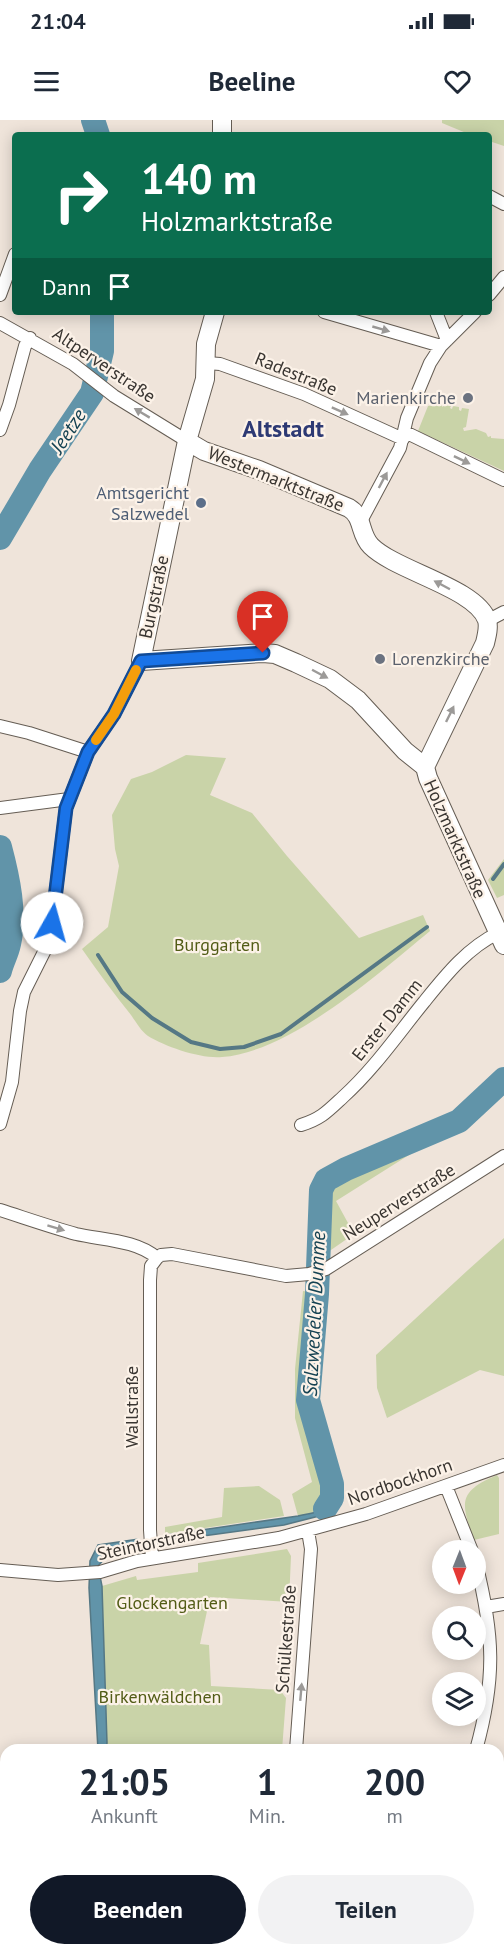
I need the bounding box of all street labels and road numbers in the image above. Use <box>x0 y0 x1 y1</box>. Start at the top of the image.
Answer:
street label: Altperverstraße <box>48 322 160 407</box>
street label: Radestraße <box>252 347 341 400</box>
street label: Westermarktstraße <box>205 441 348 516</box>
street label: Burgstraße <box>133 553 174 641</box>
street label: Holzmarktstraße <box>419 776 492 902</box>
street label: Erster Damm <box>346 974 427 1065</box>
street label: Neuperverstraße <box>338 1158 459 1245</box>
street label: Wallstraße <box>120 1366 143 1448</box>
street label: Nordbockhorn <box>344 1453 455 1510</box>
street label: Steintorstraße <box>95 1520 207 1565</box>
street label: Schülkestraße <box>270 1584 301 1694</box>

